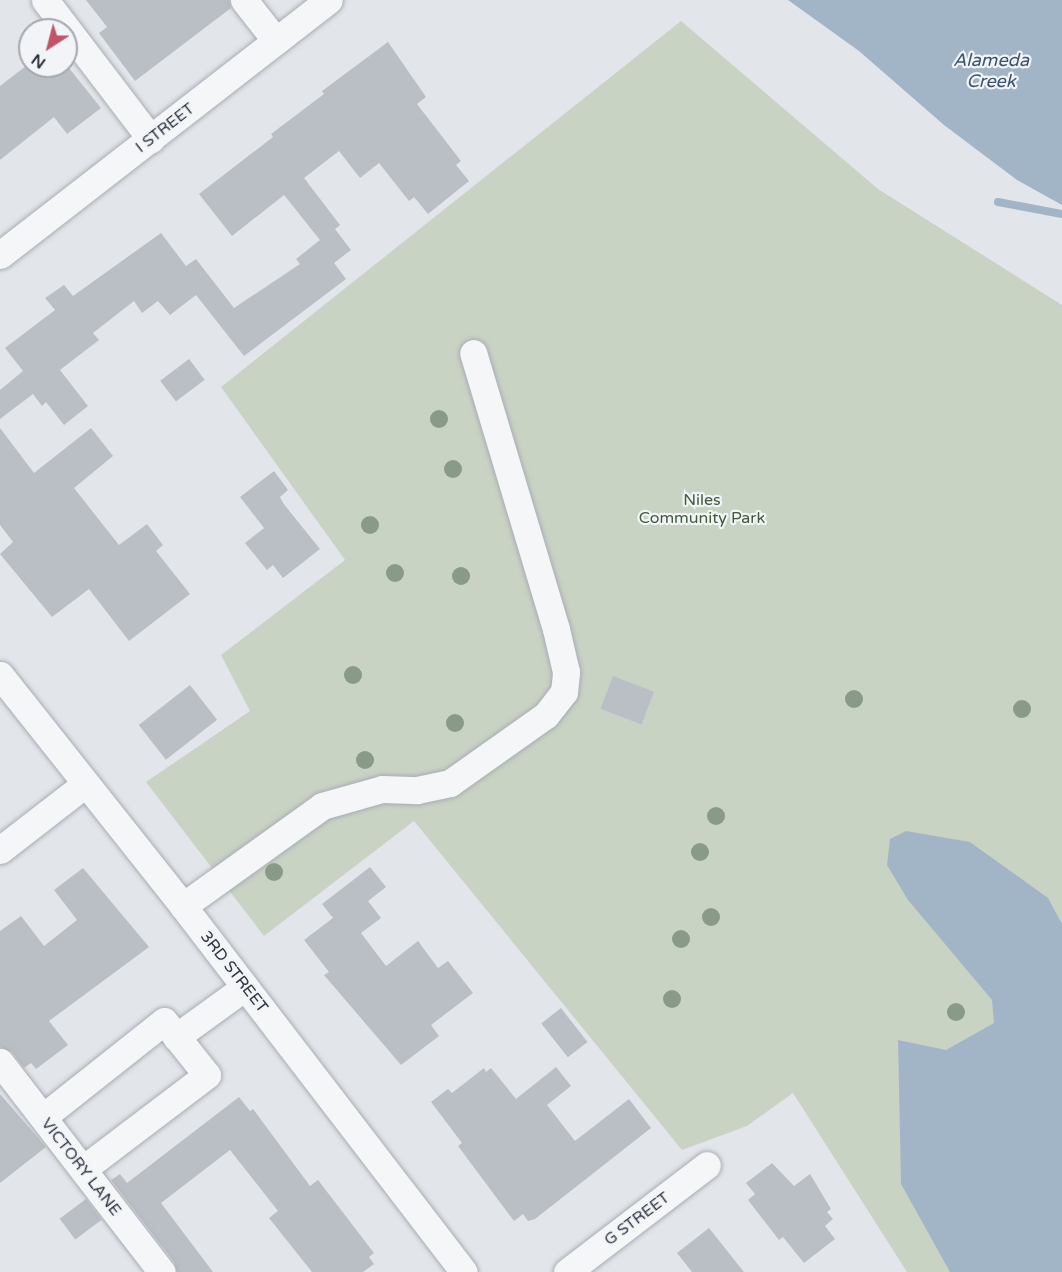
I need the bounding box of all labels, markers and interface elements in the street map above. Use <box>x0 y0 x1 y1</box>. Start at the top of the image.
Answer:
north arrow <box>18 18 78 78</box>
text: N <box>28 49 50 73</box>
water label: Alameda Creek <box>953 50 1029 92</box>
street label: I STREET <box>132 99 198 157</box>
park label: Niles Community Park <box>639 490 765 528</box>
street label: 3RD STREET <box>196 927 272 1017</box>
street label: VICTORY LANE <box>37 1114 125 1220</box>
street label: G STREET <box>601 1188 673 1250</box>

